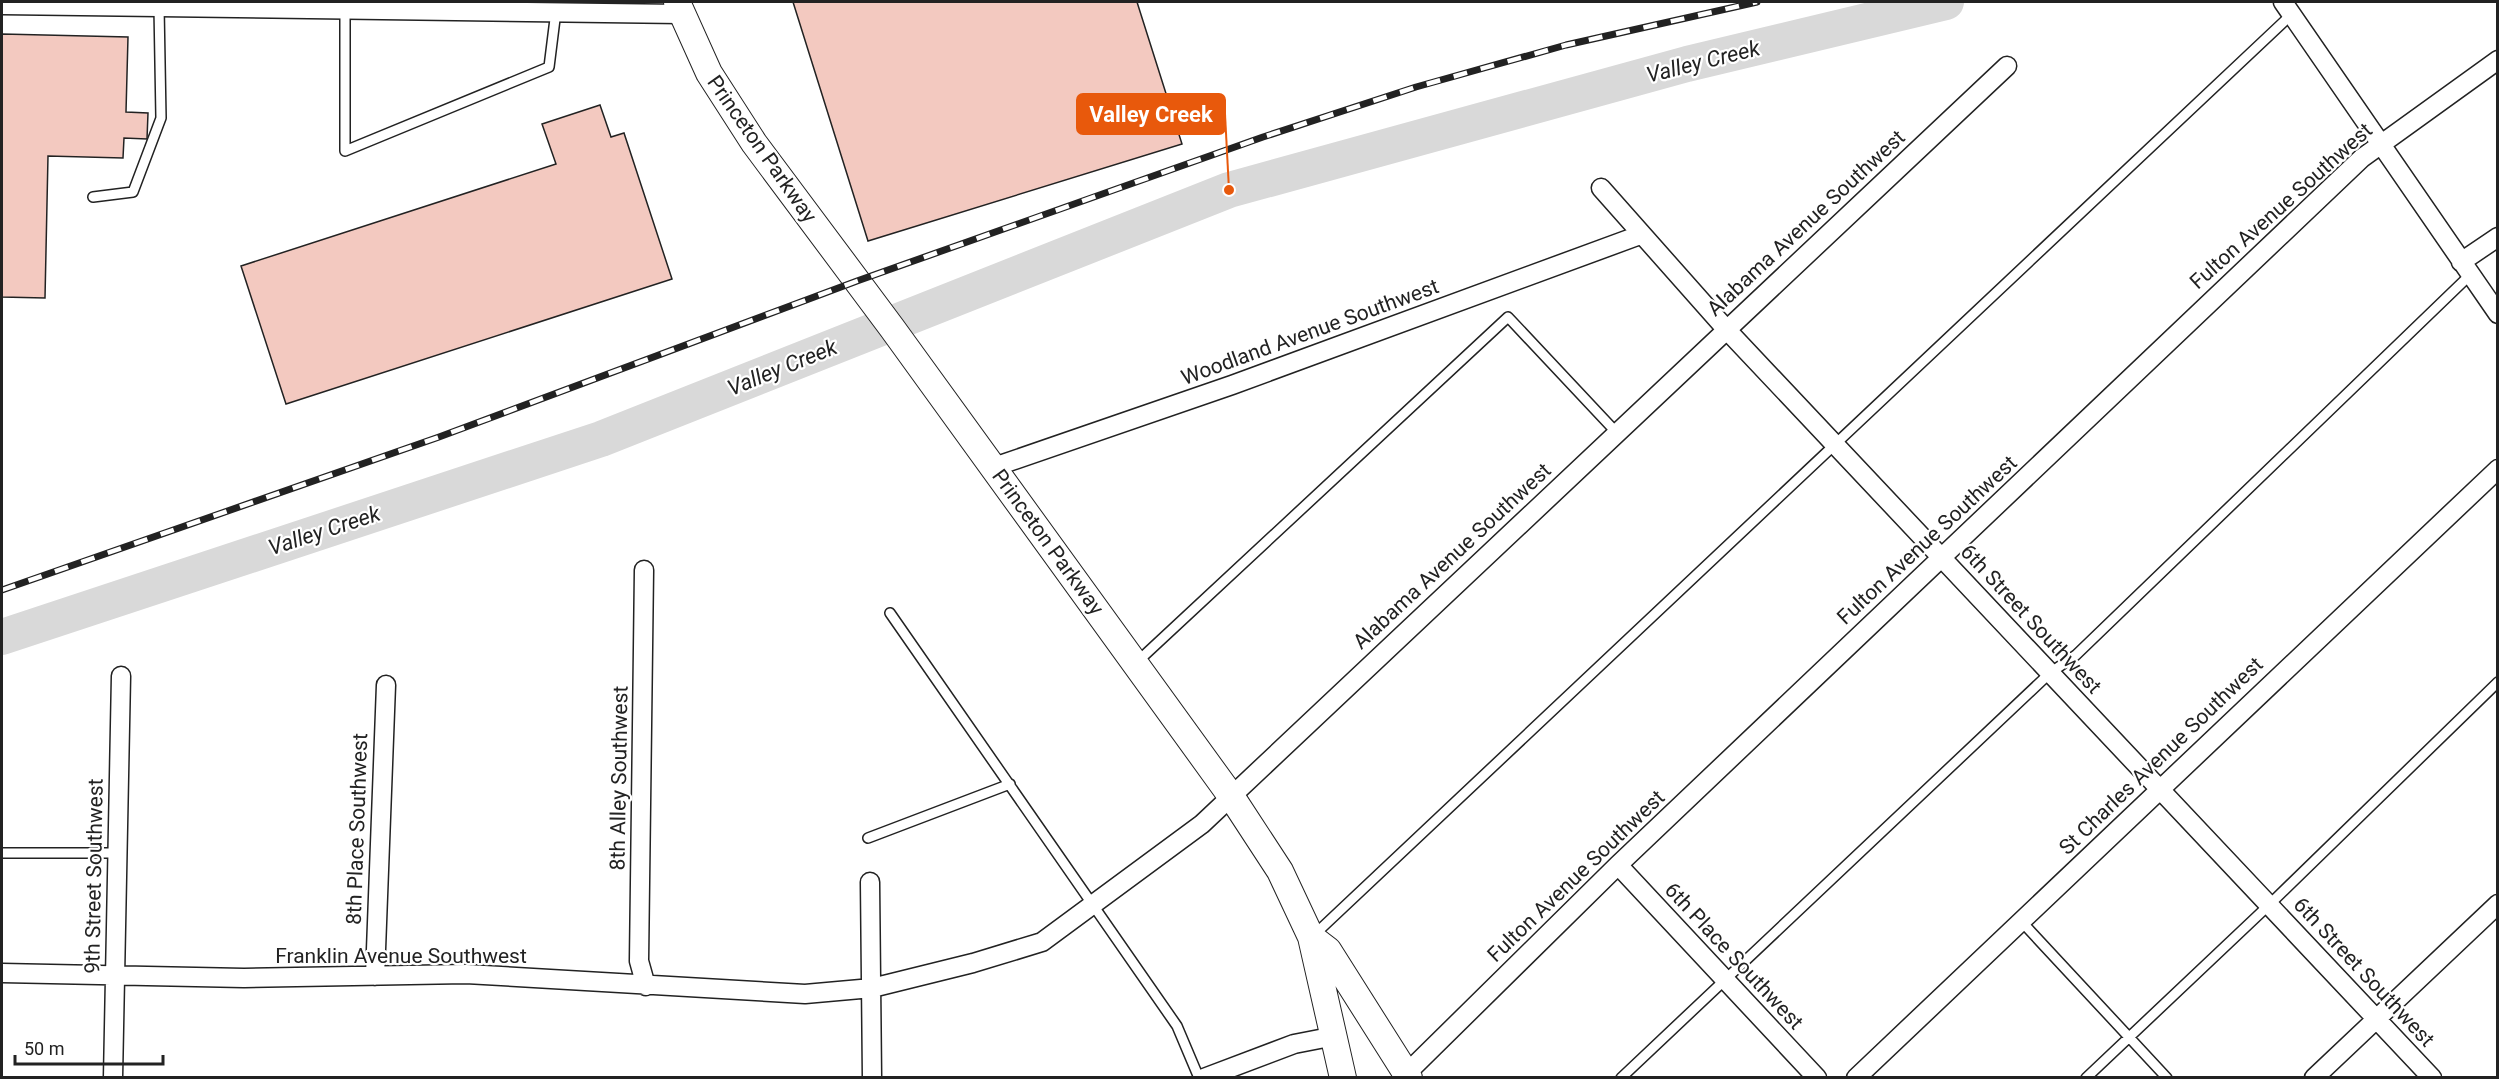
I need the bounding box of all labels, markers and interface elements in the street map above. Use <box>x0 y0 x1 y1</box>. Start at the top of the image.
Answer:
water label: Valley Creek <box>1644 35 1764 88</box>
street label: Princeton Parkway <box>702 71 822 227</box>
callout: Valley Creek <box>1077 94 1225 134</box>
text: Valley Creek <box>1089 102 1213 127</box>
street label: Fulton Avenue Southwest <box>2185 118 2377 294</box>
street label: Alabama Avenue Southwest <box>1702 125 1910 321</box>
street label: Woodland Avenue Southwest <box>1178 274 1442 390</box>
water label: Valley Creek <box>724 334 842 401</box>
street label: Fulton Avenue Southwest <box>1832 451 2022 629</box>
street label: Alabama Avenue Southwest <box>1348 458 1556 654</box>
street label: Princeton Parkway <box>987 465 1109 619</box>
water label: Valley Creek <box>265 500 384 560</box>
street label: 6th Street Southwest <box>1956 539 2106 699</box>
street label: St Charles Avenue Southwest <box>2054 652 2268 860</box>
street label: 8th Alley Southwest <box>605 685 633 870</box>
street label: 8th Place Southwest <box>342 733 372 925</box>
street label: 9th Street Southwest <box>80 778 108 974</box>
street label: Fulton Avenue Southwest <box>1483 785 1669 967</box>
street label: 6th Place Southwest <box>1660 878 1808 1034</box>
street label: 6th Street Southwest <box>2289 892 2439 1052</box>
street label: Franklin Avenue Southwest <box>275 944 527 968</box>
scale bar <box>15 1028 164 1066</box>
text: 50 m <box>24 1038 64 1059</box>

